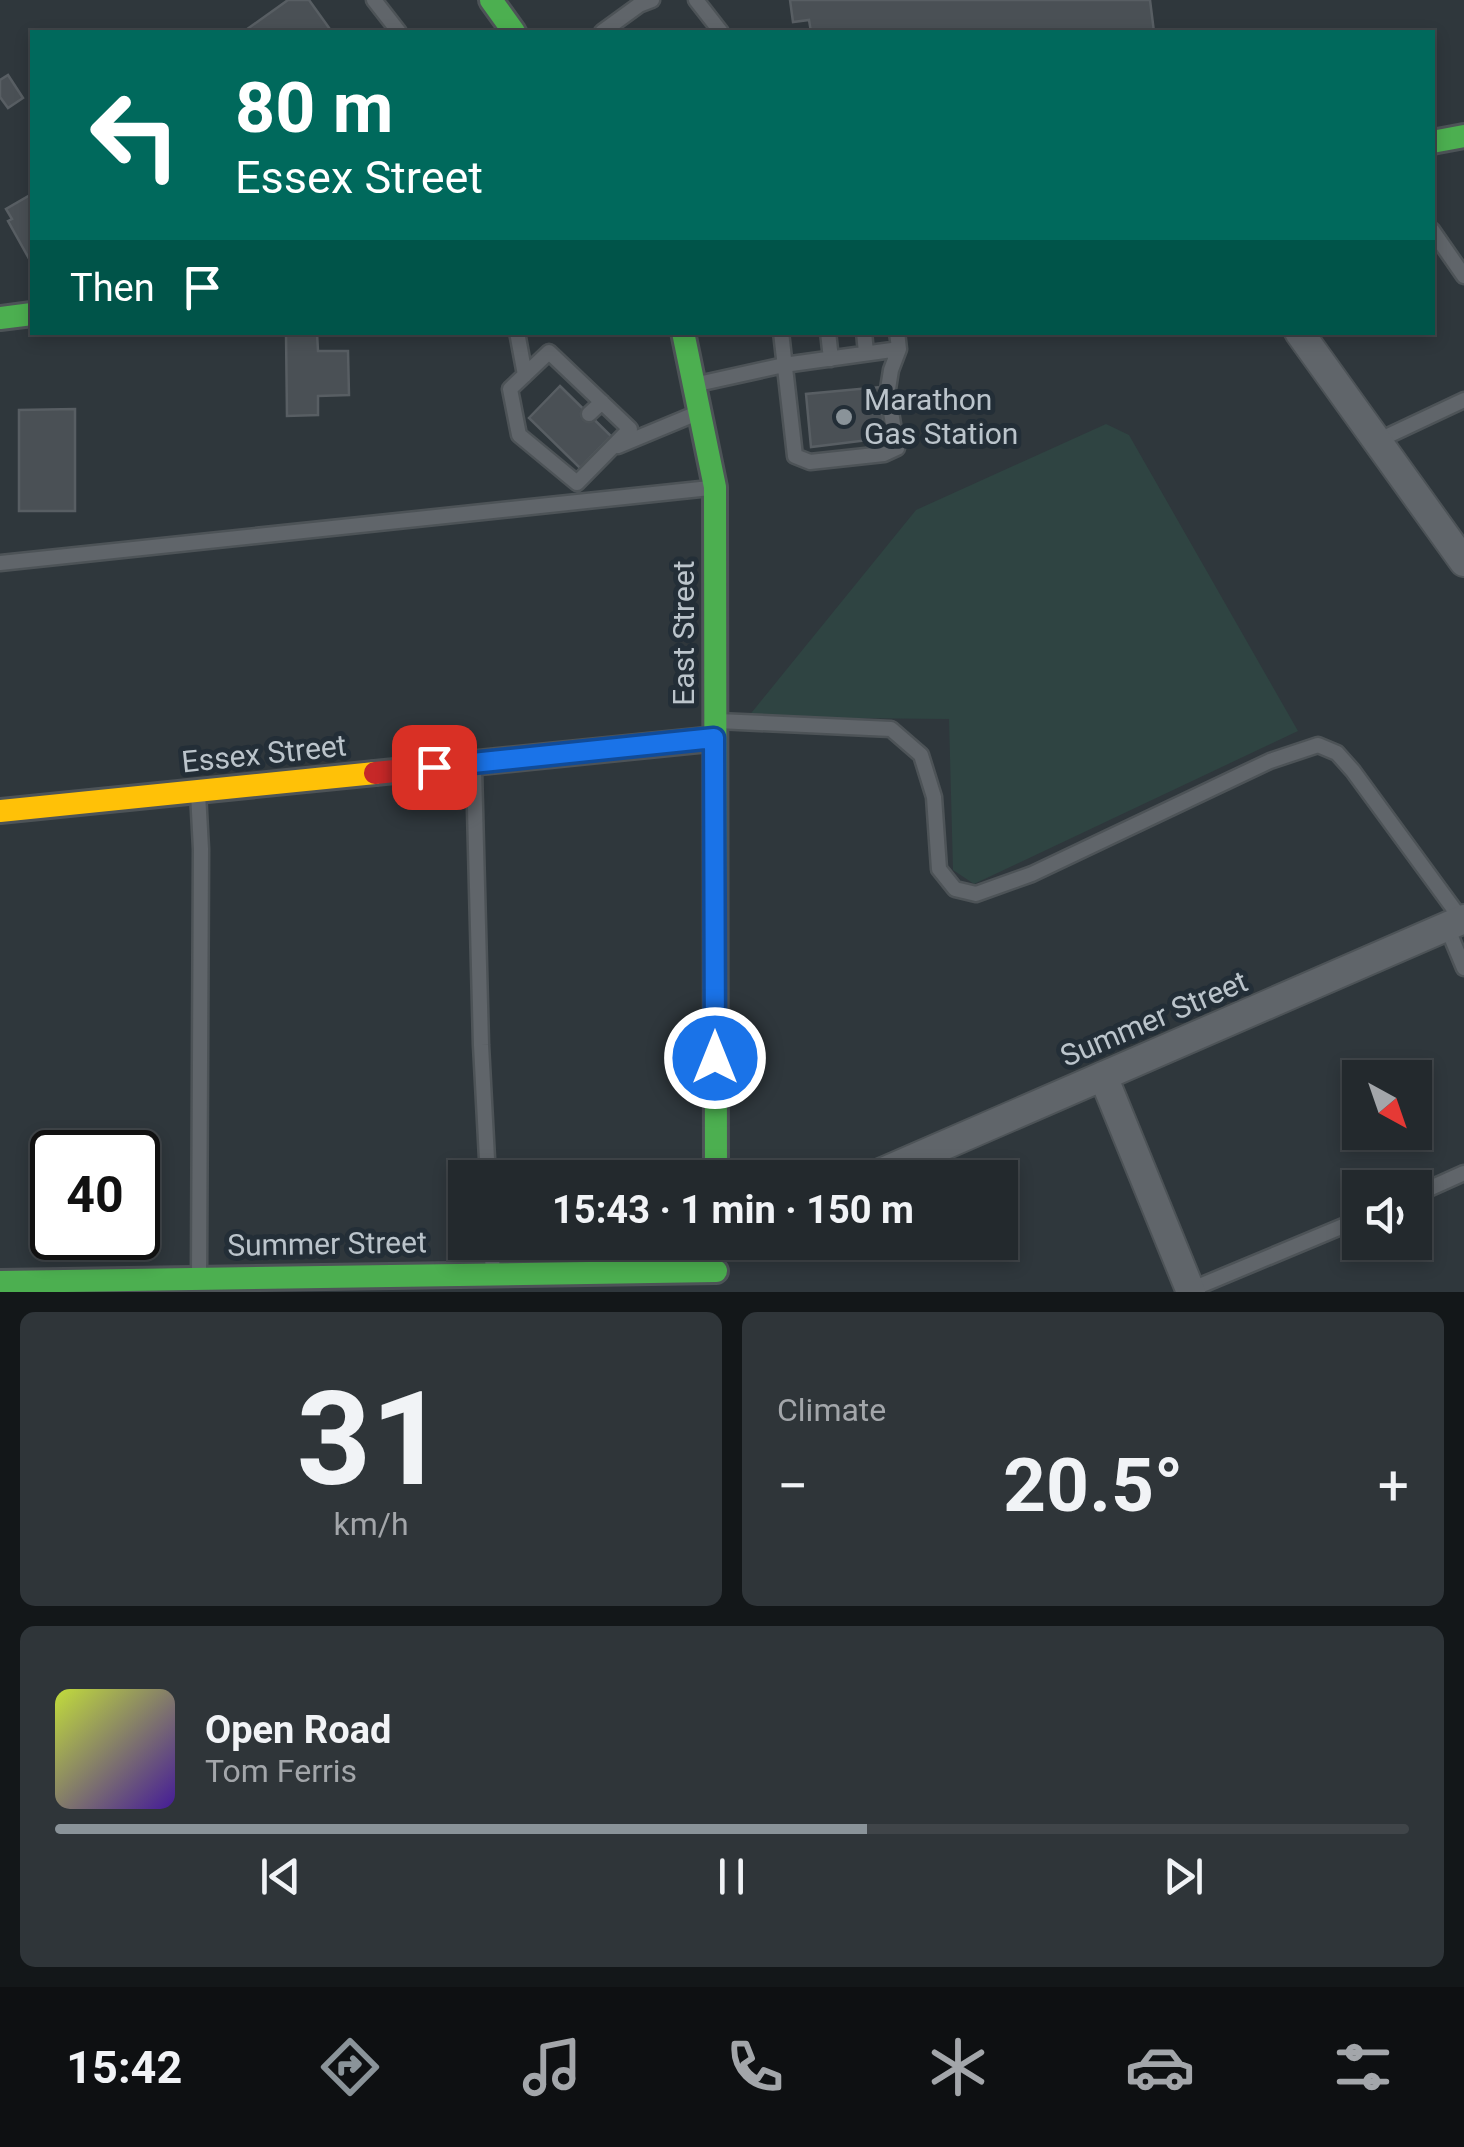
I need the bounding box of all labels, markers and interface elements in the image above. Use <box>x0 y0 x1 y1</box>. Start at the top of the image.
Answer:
text: 80 m <box>235 67 393 149</box>
icon: left <box>70 70 200 200</box>
text: Essex Street <box>235 151 483 204</box>
icon: arrive <box>175 260 230 315</box>
text: Then <box>70 266 155 310</box>
place label: Marathon Gas Station <box>864 382 1018 451</box>
marker: Marathon Gas Station <box>833 406 855 428</box>
street label: East Street <box>666 560 701 706</box>
pin <box>392 725 477 810</box>
street label: Essex Street <box>180 727 348 780</box>
icon: arrive <box>407 740 462 795</box>
street label: Summer Street <box>1055 963 1253 1074</box>
position arrow <box>663 1006 767 1110</box>
north arrow <box>1342 1060 1432 1150</box>
map controls <box>1342 1060 1432 1260</box>
speed limit sign: 40 <box>30 1130 160 1260</box>
button: sound <box>1342 1170 1432 1260</box>
text: 15:43 · 1 min · 150 m <box>552 1188 914 1232</box>
street label: Summer Street <box>227 1224 427 1263</box>
text: 31 <box>296 1363 446 1516</box>
text: Climate <box>777 1391 886 1429</box>
text: 20.5° <box>1003 1441 1183 1529</box>
text: − <box>777 1454 808 1518</box>
text: + <box>1378 1454 1409 1518</box>
text: km/h <box>333 1505 409 1543</box>
text: Open Road <box>205 1708 391 1752</box>
text: Tom Ferris <box>205 1752 357 1790</box>
icon: previous <box>253 1849 308 1904</box>
icon: pause <box>704 1849 759 1904</box>
icon: next <box>1156 1849 1211 1904</box>
icon: directions <box>315 2032 385 2102</box>
icon: music <box>517 2032 587 2102</box>
icon: phone <box>720 2032 790 2102</box>
icon: climate <box>923 2032 993 2102</box>
icon: car <box>1125 2032 1195 2102</box>
icon: filters <box>1328 2032 1398 2102</box>
text: 15:42 <box>66 2041 182 2094</box>

